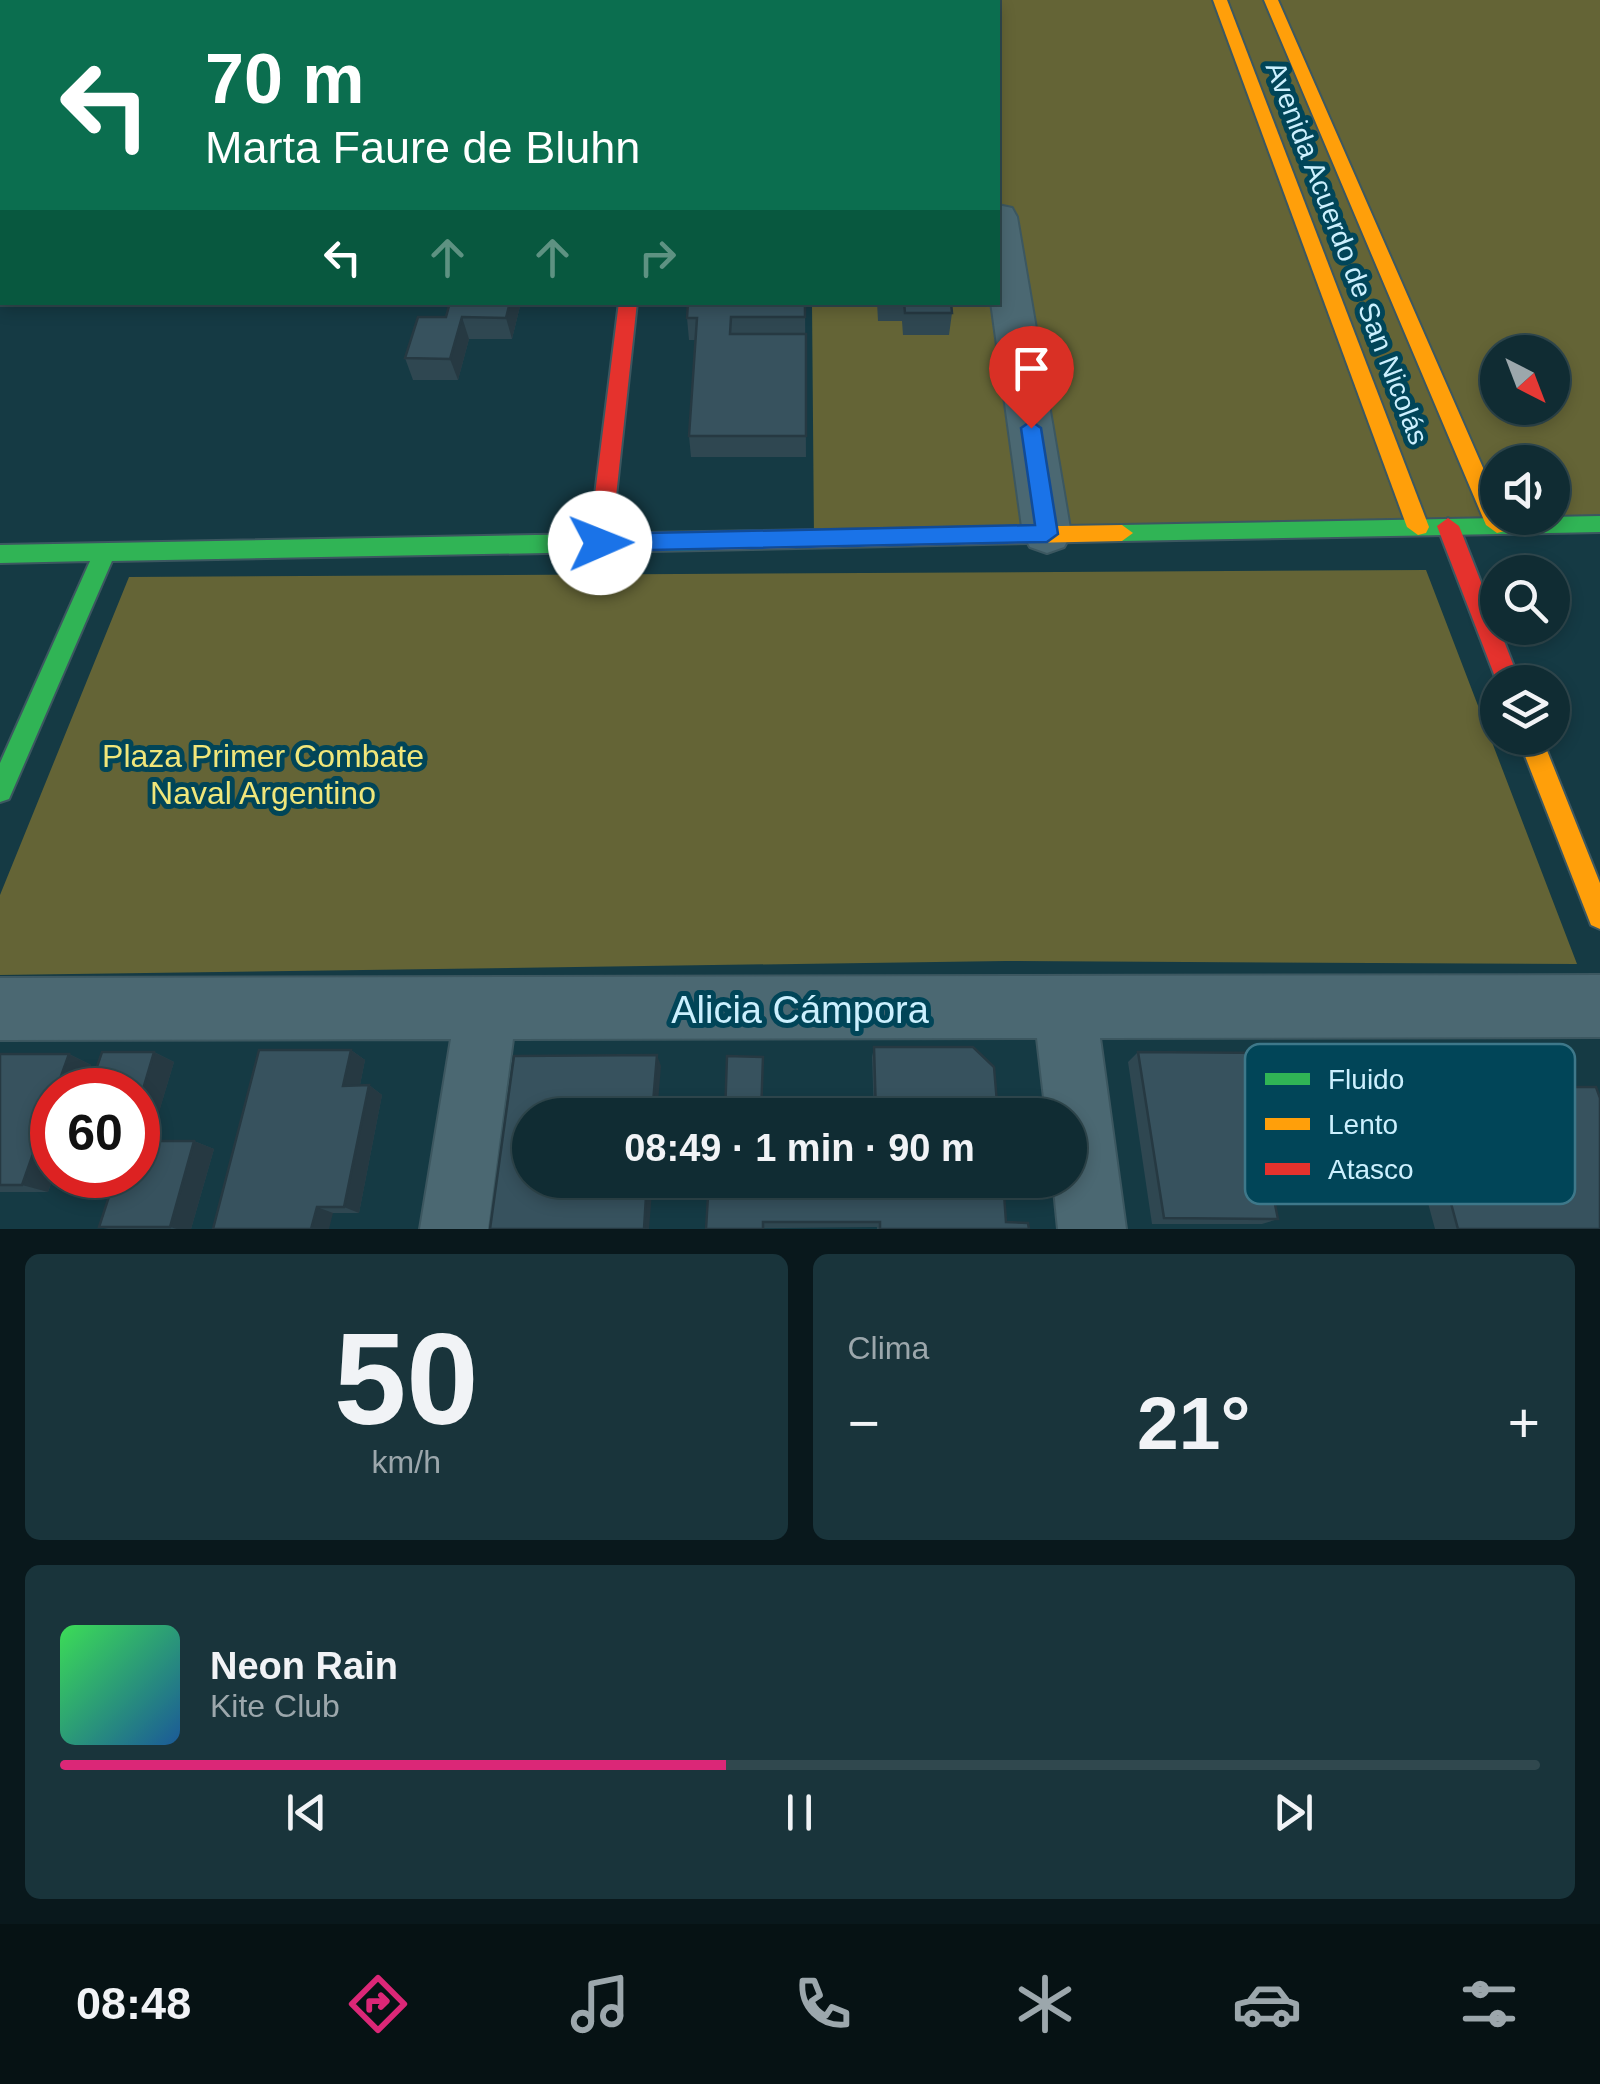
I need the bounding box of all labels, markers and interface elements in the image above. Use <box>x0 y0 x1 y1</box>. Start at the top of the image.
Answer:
icon: left <box>40 40 170 170</box>
text: 70 m <box>205 40 365 118</box>
street label: Avenida Acuerdo de San Nicolás <box>1260 57 1434 449</box>
text: Marta Faure de Bluhn <box>205 122 640 173</box>
icon: left <box>315 230 370 285</box>
icon: ahead <box>420 230 475 285</box>
icon: ahead <box>525 230 580 285</box>
icon: right <box>630 230 685 285</box>
pin <box>989 326 1074 429</box>
north arrow <box>1480 335 1570 425</box>
map controls <box>1480 335 1570 755</box>
icon: arrive <box>1004 341 1059 396</box>
button: sound <box>1480 445 1570 535</box>
position arrow <box>548 491 652 595</box>
button: search <box>1480 555 1570 645</box>
button: layers <box>1480 665 1570 755</box>
park label: Plaza Primer Combate Naval Argentino <box>102 738 424 811</box>
street label: Alicia Cámpora <box>671 989 930 1031</box>
legend <box>1245 1044 1575 1204</box>
text: Fluido <box>1328 1064 1404 1095</box>
speed limit sign: 60 <box>30 1068 160 1198</box>
text: Lento <box>1328 1109 1398 1140</box>
text: 08:49 · 1 min · 90 m <box>624 1127 975 1169</box>
text: Atasco <box>1328 1154 1414 1185</box>
text: 50 <box>334 1306 479 1452</box>
text: Clima <box>848 1330 929 1366</box>
text: 21° <box>1137 1381 1250 1465</box>
text: − <box>848 1392 880 1454</box>
text: + <box>1508 1392 1540 1454</box>
text: km/h <box>372 1444 441 1480</box>
text: Neon Rain <box>210 1645 398 1687</box>
text: Kite Club <box>210 1688 340 1724</box>
icon: previous <box>279 1785 334 1840</box>
icon: pause <box>772 1785 827 1840</box>
icon: next <box>1266 1785 1321 1840</box>
icon: directions <box>343 1969 413 2039</box>
icon: music <box>565 1969 635 2039</box>
icon: phone <box>788 1969 858 2039</box>
icon: climate <box>1010 1969 1080 2039</box>
icon: car <box>1232 1969 1302 2039</box>
icon: filters <box>1454 1969 1524 2039</box>
text: 08:48 <box>76 1978 191 2029</box>

